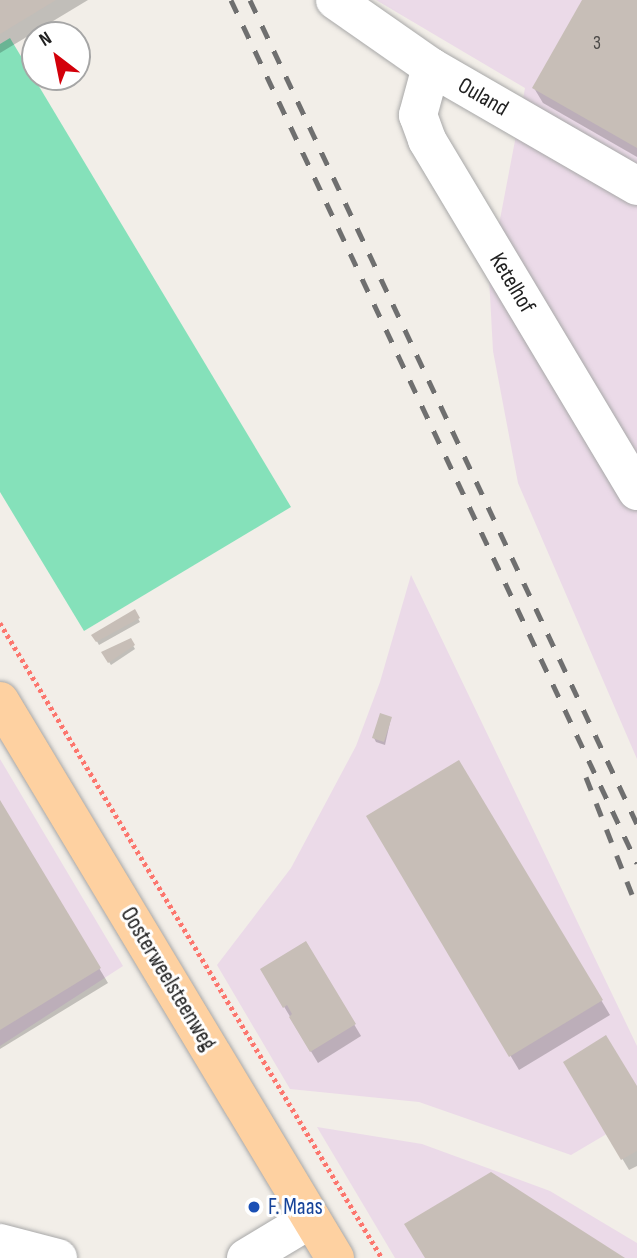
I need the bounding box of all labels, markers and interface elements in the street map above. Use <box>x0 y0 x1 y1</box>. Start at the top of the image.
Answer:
north arrow <box>21 21 91 91</box>
text: N <box>35 27 56 52</box>
house number: 3 <box>593 33 601 55</box>
street label: Ouland <box>453 72 513 122</box>
street label: Ketelhof <box>483 248 541 318</box>
street label: Oosterweelsteenweg <box>114 902 222 1056</box>
place label: F. Maas <box>268 1193 323 1221</box>
marker: F. Maas <box>246 1199 262 1215</box>

